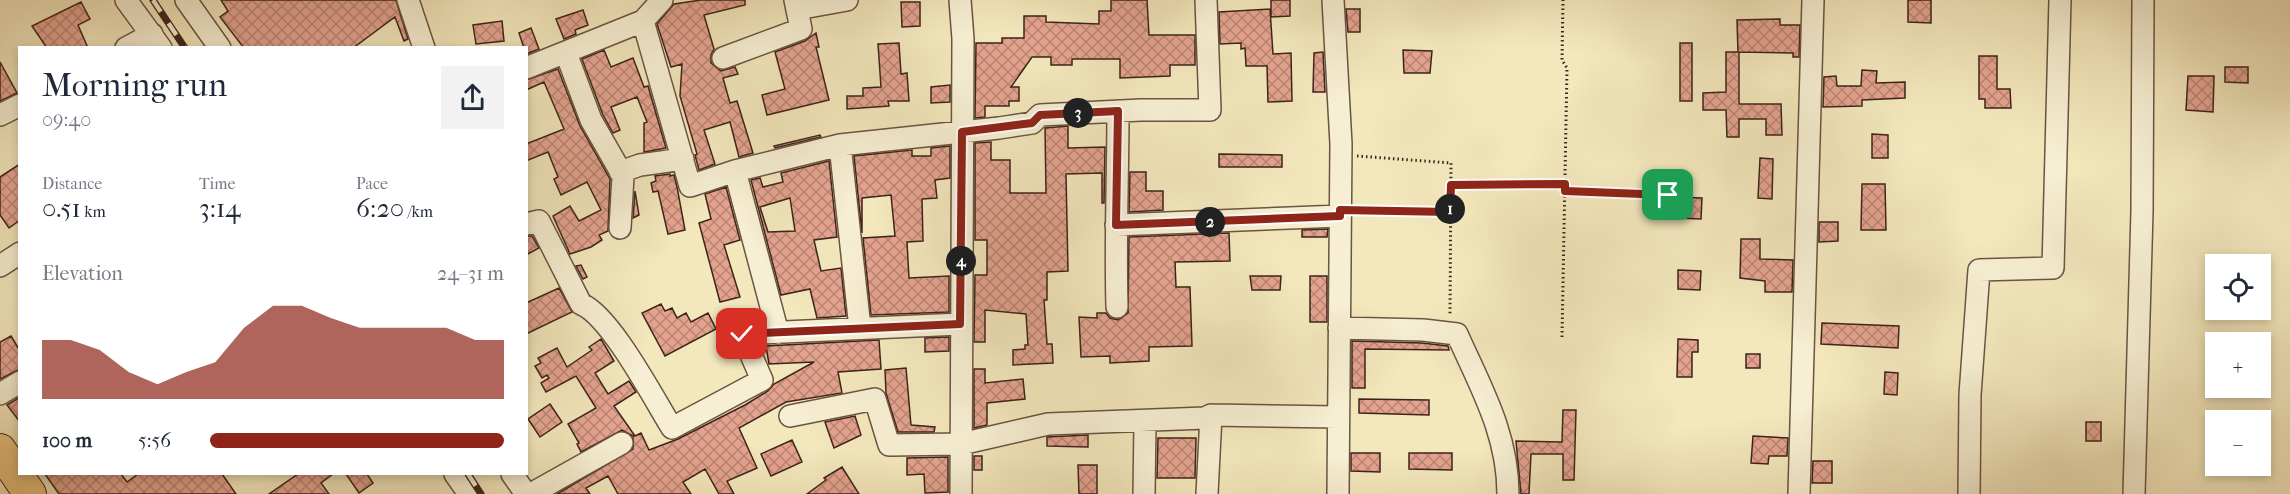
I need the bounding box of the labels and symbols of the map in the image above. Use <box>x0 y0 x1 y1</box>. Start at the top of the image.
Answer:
pin: 3 <box>1063 98 1093 128</box>
pin <box>1642 169 1693 220</box>
pin: 1 <box>1435 194 1465 224</box>
pin: 2 <box>1195 207 1225 237</box>
pin: 4 <box>946 246 976 276</box>
pin <box>716 308 767 359</box>

